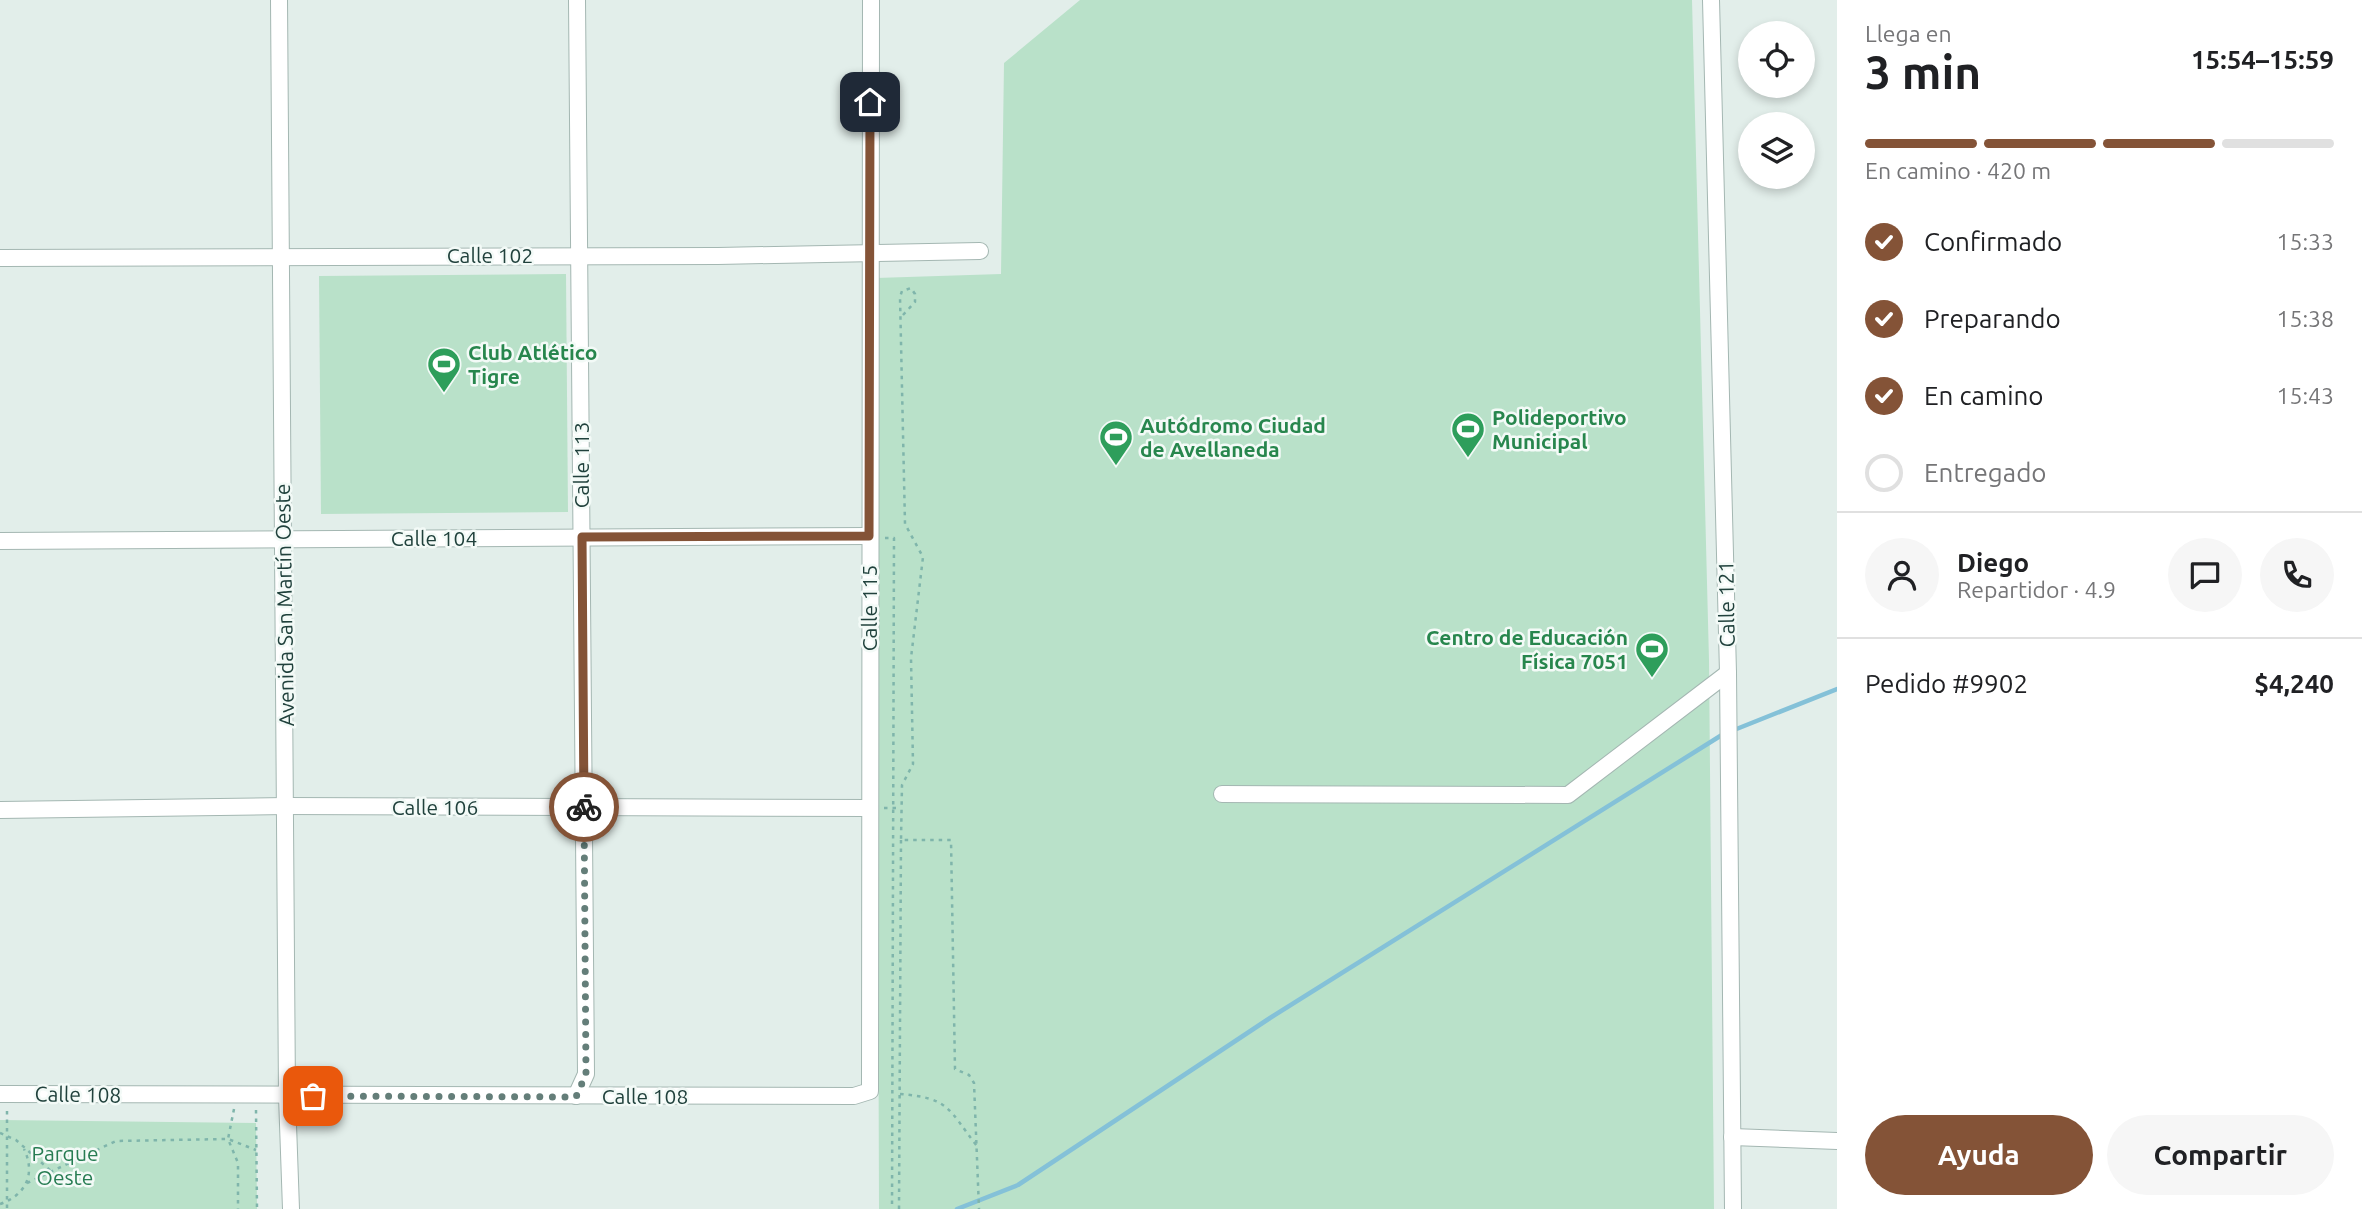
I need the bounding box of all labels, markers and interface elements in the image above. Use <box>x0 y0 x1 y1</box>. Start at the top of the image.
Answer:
map controls <box>1738 21 1815 189</box>
button: locate <box>1738 21 1815 98</box>
text: Llega en <box>1865 21 1952 46</box>
text: 15:54–15:59 <box>2191 45 2334 74</box>
text: 3 min <box>1865 46 1981 98</box>
pin <box>840 72 900 132</box>
icon: home <box>851 83 889 121</box>
button: layers <box>1738 112 1815 189</box>
text: En camino · 420 m <box>1865 158 2051 183</box>
icon: check <box>1865 223 1903 261</box>
text: Confirmado <box>1924 227 2062 256</box>
text: 15:33 <box>2276 229 2334 254</box>
street label: Calle 102 <box>447 243 533 267</box>
icon: check <box>1865 300 1903 338</box>
text: Preparando <box>1924 304 2061 333</box>
text: 15:38 <box>2276 306 2334 331</box>
place label: Club Atlético Tigre <box>468 340 597 388</box>
sports icon: Club Atlético Tigre <box>425 345 463 394</box>
icon: check <box>1865 377 1903 415</box>
text: En camino <box>1924 381 2044 410</box>
text: 15:43 <box>2276 383 2334 408</box>
place label: Polideportivo Municipal <box>1492 405 1627 453</box>
sports icon: Polideportivo Municipal <box>1449 410 1487 459</box>
place label: Autódromo Ciudad de Avellaneda <box>1140 413 1326 461</box>
sports icon: Autódromo Ciudad de Avellaneda <box>1097 418 1135 467</box>
street label: Calle 113 <box>569 422 593 508</box>
text: Entregado <box>1924 458 2047 487</box>
street label: Avenida San Martín Oeste <box>270 483 298 727</box>
street label: Calle 104 <box>391 526 477 550</box>
button: person <box>1865 538 1939 612</box>
button: chat <box>2168 538 2242 612</box>
button: phone <box>2260 538 2334 612</box>
text: Diego <box>1957 548 2029 577</box>
street label: Calle 121 <box>1713 560 1739 648</box>
street label: Calle 115 <box>857 565 881 651</box>
text: Repartidor · 4.9 <box>1957 577 2116 602</box>
place label: Centro de Educación Física 7051 <box>1426 625 1628 673</box>
sports icon: Centro de Educación Física 7051 <box>1633 630 1671 679</box>
text: Pedido #9902 <box>1865 669 2028 698</box>
text: $4,240 <box>2254 669 2334 698</box>
courier <box>549 772 619 842</box>
icon: bike <box>565 788 603 826</box>
street label: Calle 106 <box>392 795 478 819</box>
pin <box>283 1066 343 1126</box>
icon: bag <box>294 1077 332 1115</box>
street label: Calle 108 <box>34 1081 122 1107</box>
street label: Calle 108 <box>602 1084 688 1108</box>
button: Ayuda <box>1865 1115 2093 1195</box>
button: Compartir <box>2107 1115 2334 1195</box>
park label: Parque Oeste <box>32 1141 98 1189</box>

